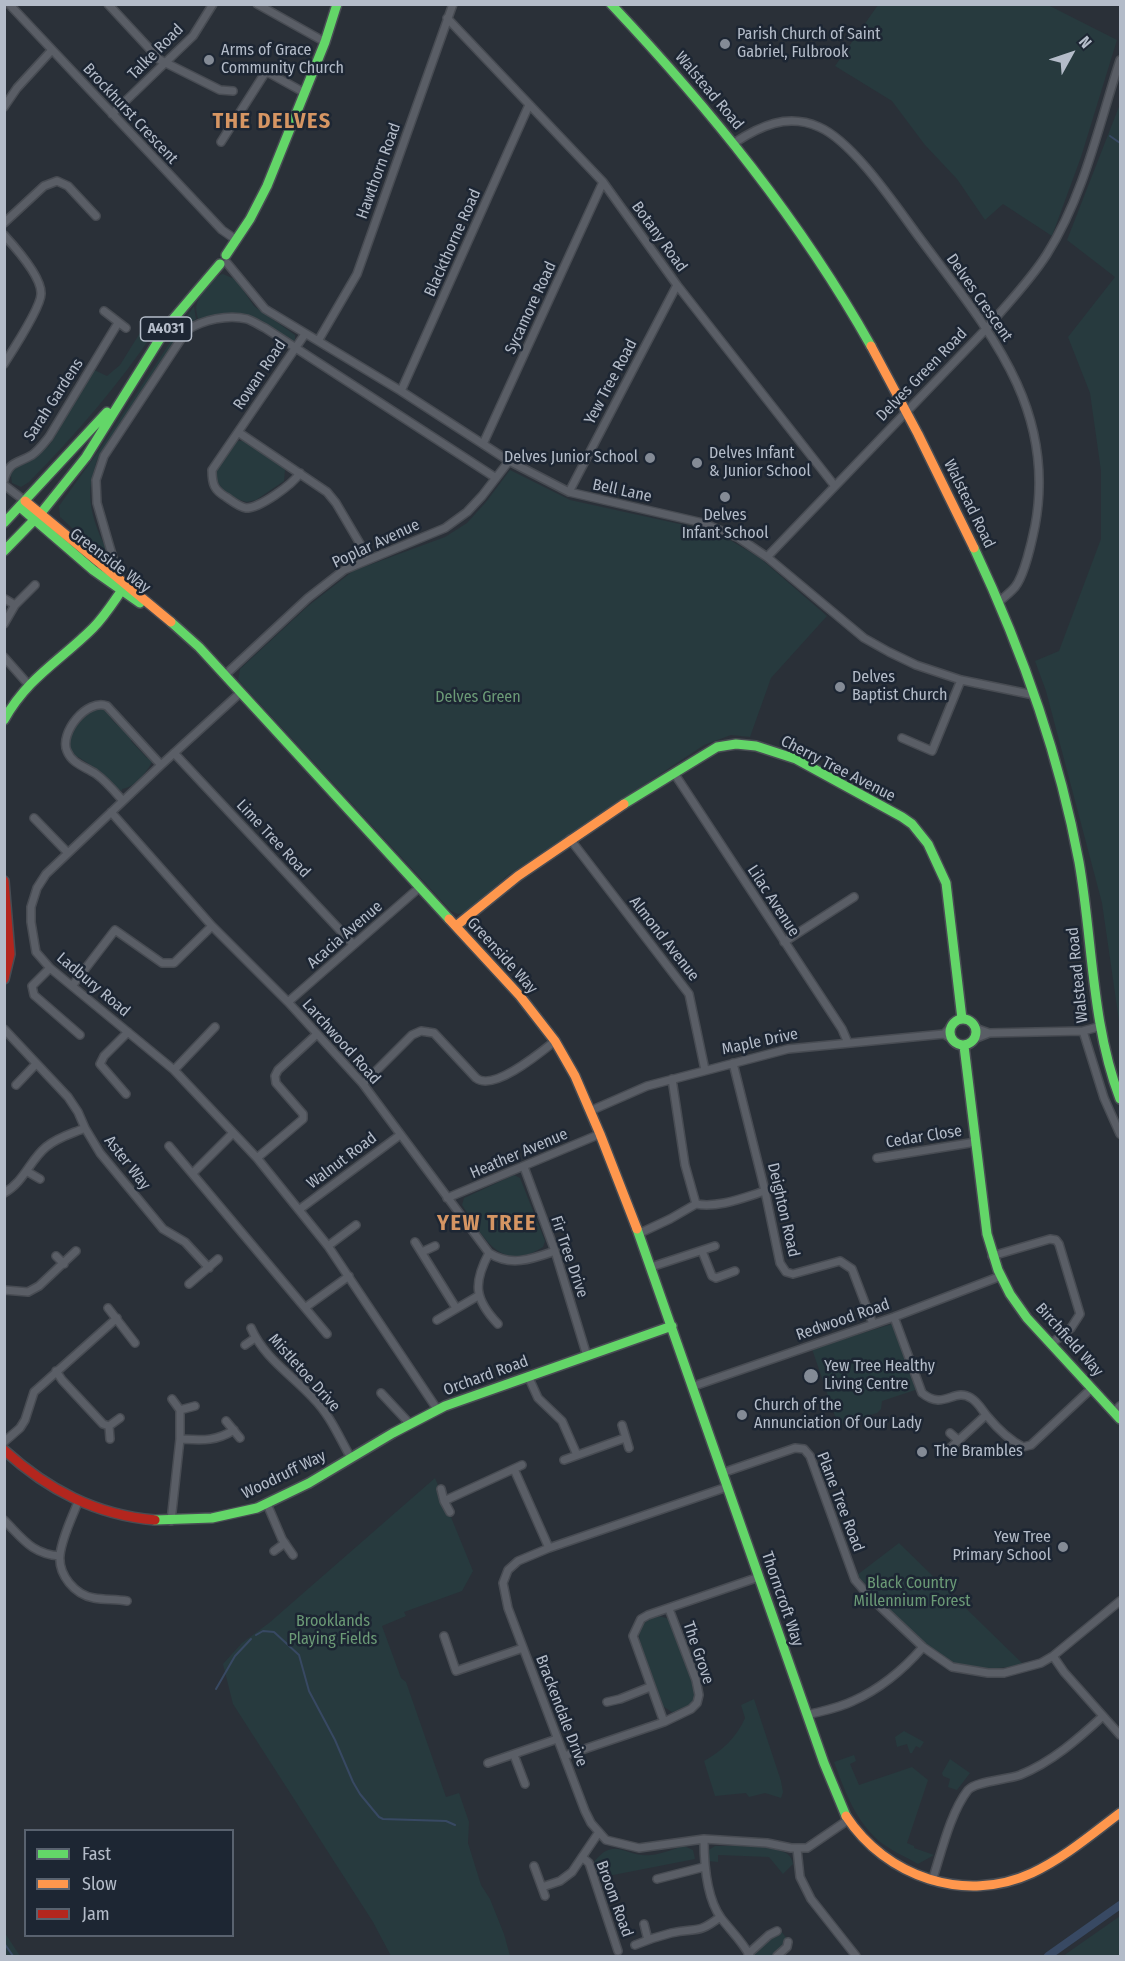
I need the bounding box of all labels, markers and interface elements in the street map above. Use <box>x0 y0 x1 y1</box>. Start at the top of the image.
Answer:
street label: Talke Road <box>124 20 188 84</box>
north arrow <box>1041 24 1101 84</box>
place label: Parish Church of Saint Gabriel, Fulbrook <box>737 25 881 63</box>
text: N <box>1075 32 1096 52</box>
marker: Parish Church of Saint Gabriel, Fulbrook <box>718 37 732 51</box>
place label: Arms of Grace Community Church <box>221 41 344 79</box>
street label: Walstead Road <box>671 48 747 134</box>
marker: Arms of Grace Community Church <box>202 53 216 67</box>
street label: Brockhurst Crescent <box>78 60 182 168</box>
district label: THE DELVES <box>212 109 332 135</box>
street label: Hawthorn Road <box>353 120 405 222</box>
street label: Blackthorne Road <box>421 186 485 300</box>
street label: Botany Road <box>627 198 691 276</box>
street label: Delves Crescent <box>942 250 1016 346</box>
street label: Sycamore Road <box>501 259 561 357</box>
road number: A4031 <box>140 317 192 341</box>
street label: Delves Green Road <box>873 324 971 426</box>
street label: Rowan Road <box>230 336 290 414</box>
street label: Yew Tree Road <box>580 336 642 428</box>
street label: Sarah Gardens <box>20 355 88 445</box>
place label: Delves Infant & Junior School <box>709 444 811 482</box>
place label: Delves Junior School <box>504 448 638 468</box>
marker: Delves Junior School <box>643 451 657 465</box>
marker: Delves Infant & Junior School <box>690 456 704 470</box>
street label: Walstead Road <box>939 456 999 552</box>
street label: Bell Lane <box>591 475 653 507</box>
marker: Delves Infant School <box>718 490 732 504</box>
place label: Delves Infant School <box>682 506 768 544</box>
street label: Poplar Avenue <box>329 515 423 573</box>
street label: Greenside Way <box>66 524 154 598</box>
place label: Delves Baptist Church <box>852 668 947 706</box>
marker: Delves Baptist Church <box>833 680 847 694</box>
park label: Delves Green <box>435 688 521 708</box>
street label: Cherry Tree Avenue <box>777 732 899 806</box>
street label: Lime Tree Road <box>232 796 314 882</box>
street label: Lilac Avenue <box>743 861 803 941</box>
street label: Almond Avenue <box>625 893 703 985</box>
street label: Acacia Avenue <box>303 897 387 973</box>
street label: Greenside Way <box>463 914 541 998</box>
street label: Walstead Road <box>1063 926 1093 1024</box>
street label: Ladbury Road <box>52 949 134 1021</box>
street label: Larchwood Road <box>298 995 384 1089</box>
street label: Maple Drive <box>720 1025 800 1059</box>
street label: Cedar Close <box>885 1122 963 1152</box>
street label: Heather Avenue <box>467 1125 571 1183</box>
street label: Walnut Road <box>303 1129 381 1193</box>
street label: Aster Way <box>100 1132 154 1194</box>
street label: Deighton Road <box>763 1161 803 1259</box>
district label: YEW TREE <box>437 1211 537 1237</box>
street label: Fir Tree Drive <box>546 1214 592 1300</box>
street label: Redwood Road <box>794 1295 892 1345</box>
street label: Birchfield Way <box>1031 1299 1107 1381</box>
street label: Mistletoe Drive <box>264 1330 344 1416</box>
street label: Orchard Road <box>441 1352 531 1400</box>
place label: Yew Tree Healthy Living Centre <box>824 1357 935 1395</box>
marker: Yew Tree Healthy Living Centre <box>802 1367 820 1385</box>
place label: Church of the Annunciation Of Our Lady <box>754 1396 922 1434</box>
marker: Church of the Annunciation Of Our Lady <box>735 1408 749 1422</box>
place label: The Brambles <box>934 1442 1023 1462</box>
marker: The Brambles <box>915 1445 929 1459</box>
street label: Woodruff Way <box>239 1446 329 1504</box>
street label: Plane Tree Road <box>812 1450 868 1554</box>
place label: Yew Tree Primary School <box>952 1528 1051 1566</box>
marker: Yew Tree Primary School <box>1056 1540 1070 1554</box>
street label: Thorncroft Way <box>757 1549 807 1649</box>
park label: Black Country Millennium Forest <box>854 1574 970 1612</box>
park label: Brooklands Playing Fields <box>289 1612 377 1650</box>
street label: The Grove <box>678 1619 718 1687</box>
street label: Brackendale Drive <box>531 1652 591 1770</box>
legend <box>24 1829 234 1937</box>
text: Fast <box>82 1843 111 1865</box>
street label: Broom Road <box>591 1858 637 1940</box>
text: Slow <box>82 1873 117 1895</box>
text: Jam <box>82 1903 110 1925</box>

